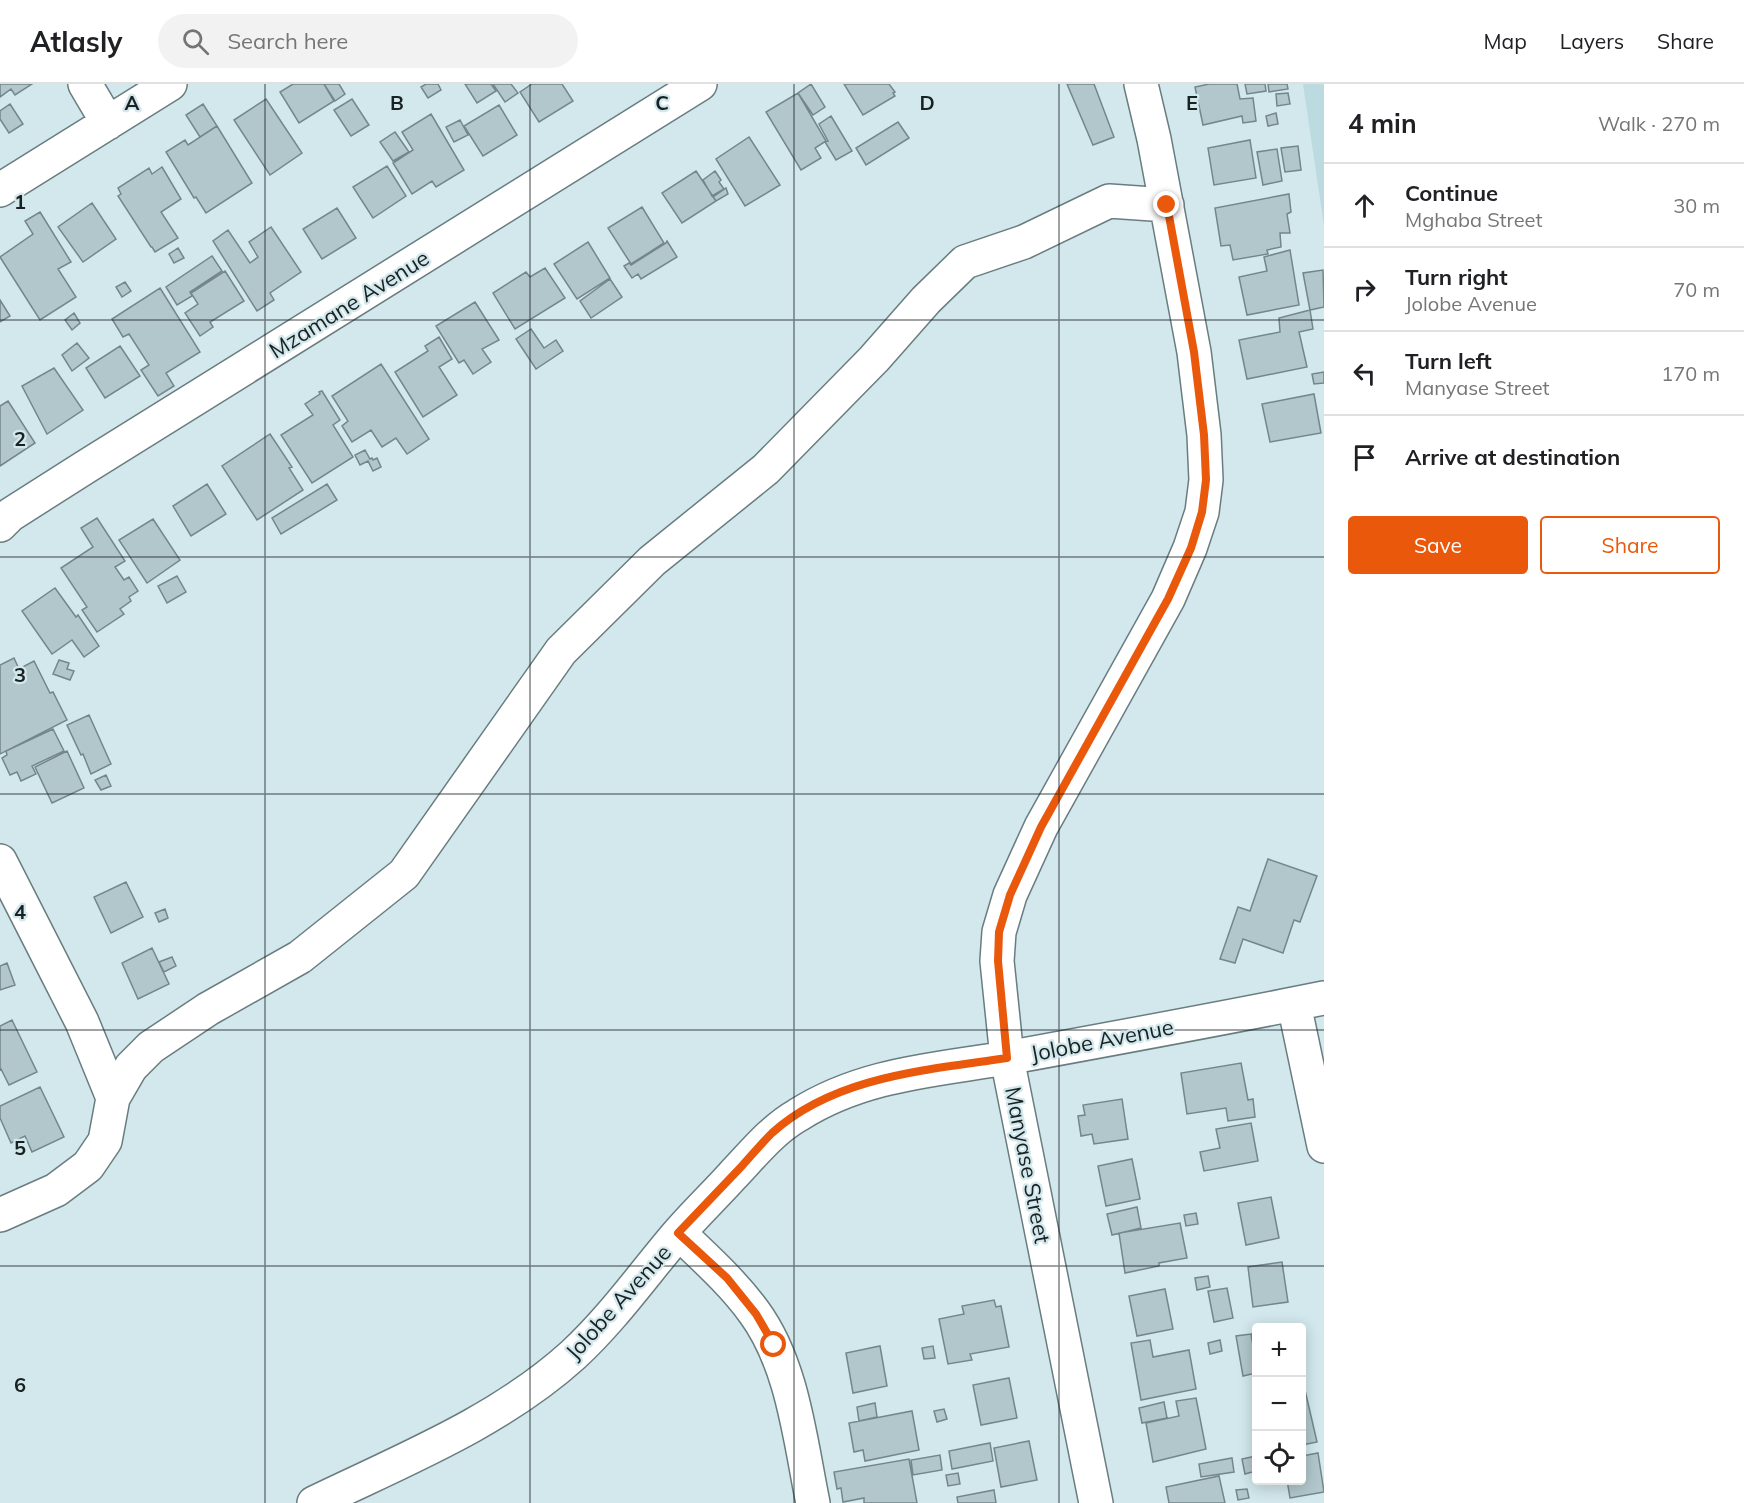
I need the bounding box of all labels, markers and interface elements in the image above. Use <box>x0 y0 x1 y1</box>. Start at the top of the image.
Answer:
search box <box>158 14 578 68</box>
text: Atlasly <box>30 24 122 59</box>
icon: search <box>179 25 212 58</box>
text: Search here <box>227 27 348 55</box>
text: Map <box>1484 28 1527 54</box>
text: Layers <box>1560 28 1624 54</box>
text: Share <box>1657 28 1714 54</box>
text: A <box>125 90 140 115</box>
text: B <box>390 90 404 115</box>
text: C <box>655 90 669 115</box>
text: D <box>919 90 935 115</box>
text: E <box>1186 90 1198 115</box>
text: 4 min <box>1348 107 1417 140</box>
text: Walk · 270 m <box>1598 111 1720 136</box>
text: Continue <box>1405 179 1498 207</box>
text: 1 <box>14 189 26 214</box>
icon: ahead <box>1348 189 1381 222</box>
route end <box>1153 191 1179 217</box>
text: 30 m <box>1673 193 1720 218</box>
text: Mghaba Street <box>1405 207 1542 232</box>
street label: Mzamane Avenue <box>264 244 434 364</box>
text: Turn right <box>1405 263 1508 291</box>
icon: right <box>1348 273 1381 306</box>
text: 70 m <box>1673 277 1720 302</box>
text: Jolobe Avenue <box>1405 291 1537 316</box>
text: Turn left <box>1405 347 1492 375</box>
icon: left <box>1348 357 1381 390</box>
text: 170 m <box>1661 361 1720 386</box>
text: Manyase Street <box>1405 375 1550 400</box>
text: 2 <box>14 426 26 451</box>
icon: arrive <box>1348 441 1381 474</box>
text: Arrive at destination <box>1405 443 1620 471</box>
button: Save <box>1348 516 1528 574</box>
button: Share <box>1540 516 1720 574</box>
text: 3 <box>14 662 26 687</box>
text: 4 <box>14 899 26 924</box>
street label: Jolobe Avenue <box>1028 1012 1176 1068</box>
street label: Manyase Street <box>999 1084 1057 1246</box>
text: 5 <box>14 1135 26 1160</box>
street label: Jolobe Avenue <box>559 1239 677 1365</box>
map controls <box>1252 1323 1306 1485</box>
button: + <box>1252 1323 1306 1377</box>
route start <box>760 1331 786 1357</box>
text: 6 <box>14 1372 26 1397</box>
button: − <box>1252 1377 1306 1431</box>
button: locate <box>1252 1431 1306 1485</box>

